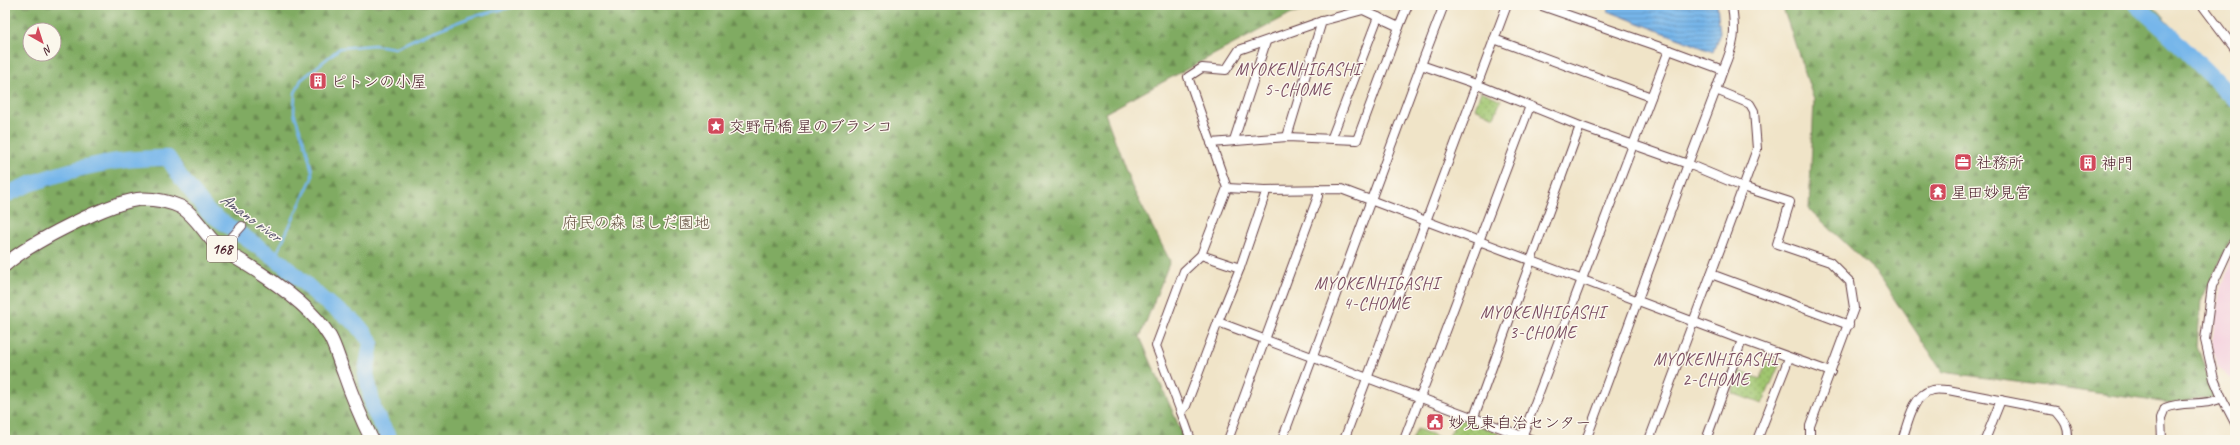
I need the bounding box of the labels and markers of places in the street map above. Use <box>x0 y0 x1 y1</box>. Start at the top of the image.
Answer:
building icon: ピトンの小屋 <box>308 71 328 91</box>
place label: ピトンの小屋 <box>331 72 427 92</box>
place icon: 交野吊橋 星のブランコ <box>706 116 726 136</box>
place label: 交野吊橋 星のブランコ <box>729 117 893 137</box>
office icon: 社務所 <box>1953 152 1973 172</box>
place label: 社務所 <box>1976 153 2024 173</box>
building icon: 神門 <box>2078 153 2098 173</box>
place label: 神門 <box>2101 154 2133 174</box>
temple icon: 星田妙見宮 <box>1928 182 1948 202</box>
place label: 星田妙見宮 <box>1951 183 2031 203</box>
public building icon: 妙見東自治センター <box>1425 412 1445 432</box>
place label: 妙見東自治センター <box>1448 413 1591 433</box>

